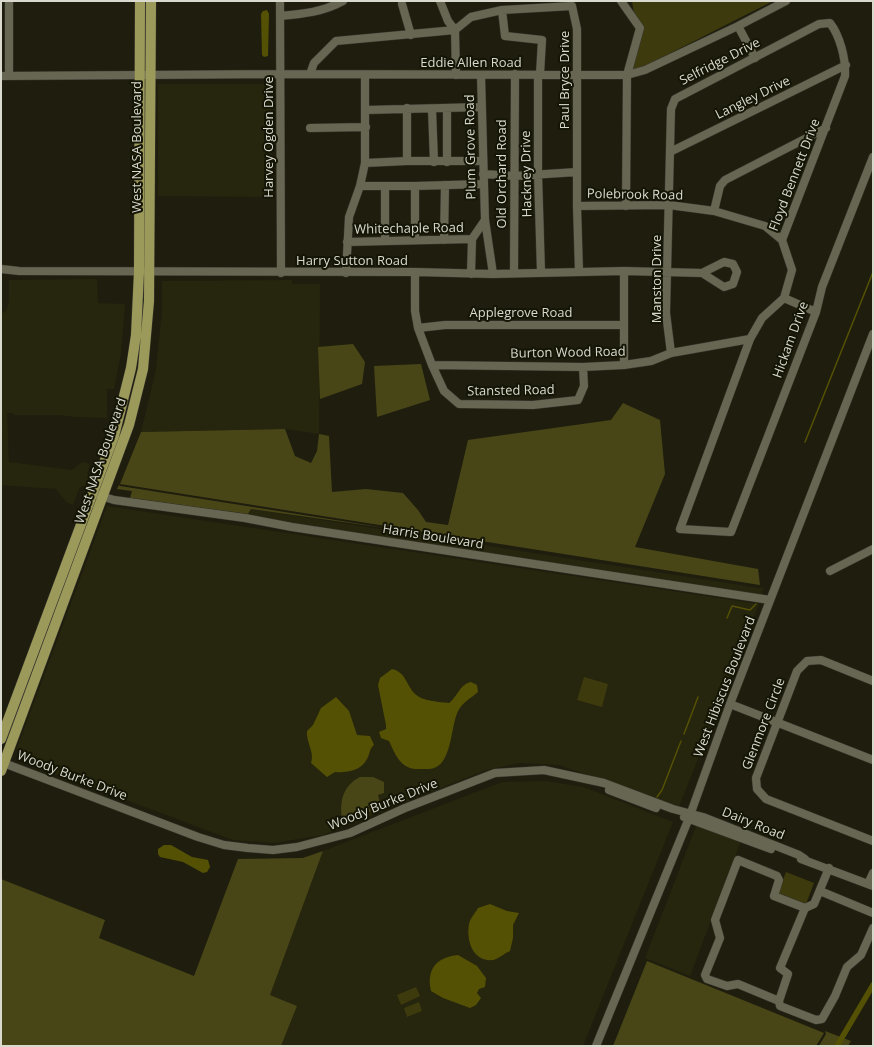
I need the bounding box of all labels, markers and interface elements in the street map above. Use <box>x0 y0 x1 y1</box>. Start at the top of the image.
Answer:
street label: Paul Bryce Drive <box>557 31 573 129</box>
street label: Selfridge Drive <box>677 35 763 89</box>
street label: Eddie Allen Road <box>420 55 522 71</box>
street label: Langley Drive <box>713 73 793 123</box>
street label: Harvey Ogden Drive <box>261 76 277 198</box>
street label: West NASA Boulevard <box>129 81 145 213</box>
street label: Plum Grove Road <box>462 94 480 200</box>
street label: Floyd Bennett Drive <box>766 117 824 233</box>
street label: Old Orchard Road <box>494 119 510 229</box>
street label: Hackney Drive <box>518 130 536 218</box>
street label: Polebrook Road <box>587 186 683 204</box>
street label: Whitechaple Road <box>354 220 464 238</box>
street label: Manston Drive <box>649 235 665 323</box>
street label: Harry Sutton Road <box>296 253 408 269</box>
street label: Hickam Drive <box>770 300 812 380</box>
street label: Applegrove Road <box>469 305 573 321</box>
street label: Burton Wood Road <box>510 344 626 362</box>
street label: Stansted Road <box>467 382 555 400</box>
street label: West NASA Boulevard <box>72 396 130 526</box>
street label: Harris Boulevard <box>381 521 485 553</box>
street label: West Hibiscus Boulevard <box>691 614 759 760</box>
street label: Glenmore Circle <box>739 676 789 772</box>
street label: Woody Burke Drive <box>15 748 129 804</box>
street label: Woody Burke Drive <box>326 776 440 834</box>
street label: Dairy Road <box>719 804 787 844</box>

